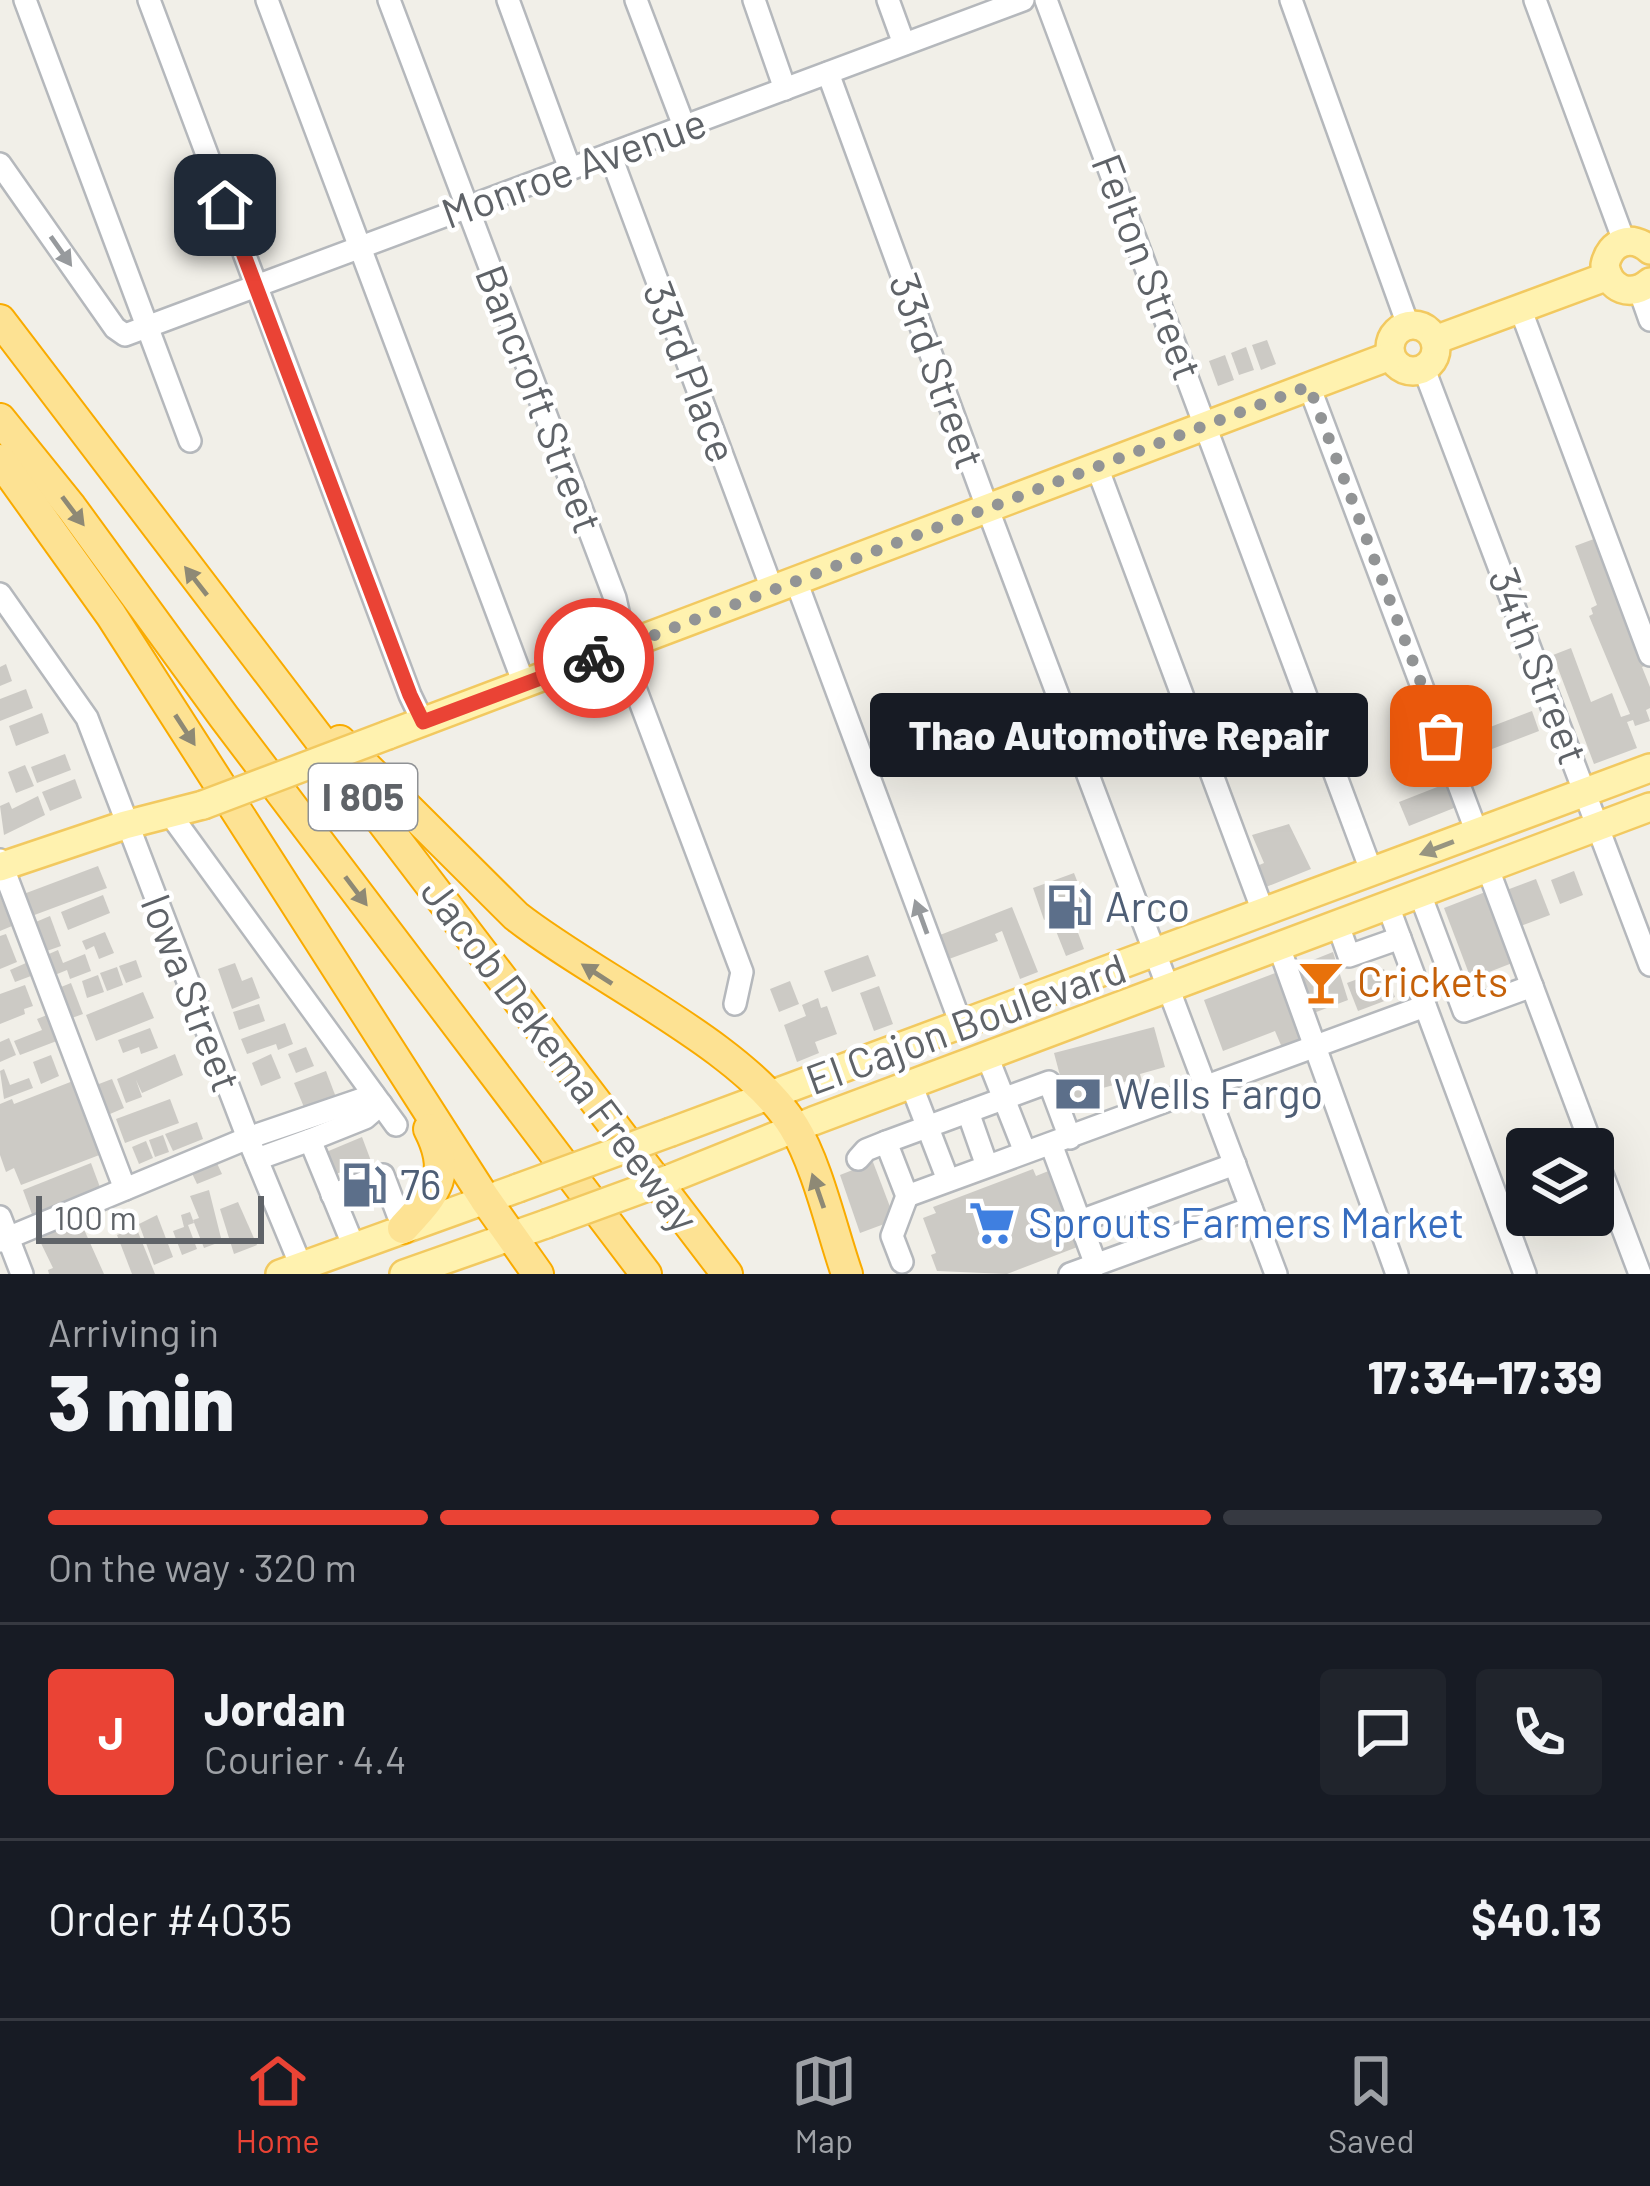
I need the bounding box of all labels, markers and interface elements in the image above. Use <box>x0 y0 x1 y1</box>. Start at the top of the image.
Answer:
street label: Monroe Avenue <box>434 95 712 237</box>
street label: Felton Street <box>1083 146 1215 386</box>
pin <box>174 154 276 256</box>
icon: home <box>192 172 258 238</box>
one-way arrow <box>49 235 72 267</box>
street label: Bancroft Street <box>467 257 615 539</box>
street label: 33rd Street <box>880 266 997 475</box>
street label: 33rd Place <box>635 274 749 469</box>
one-way arrow <box>60 495 85 526</box>
street label: 34th Street <box>1480 560 1600 770</box>
one-way arrow <box>184 565 209 597</box>
courier <box>534 598 654 718</box>
icon: bike <box>561 625 627 691</box>
pin <box>1390 685 1492 787</box>
callout: Thao Automotive Repair <box>871 694 1369 778</box>
icon: bag <box>1408 703 1474 769</box>
text: Thao Automotive Repair <box>909 711 1329 758</box>
one-way arrow <box>173 713 195 746</box>
road number: I 805 <box>309 764 417 830</box>
one-way arrow <box>1418 840 1454 859</box>
street label: Jacob Dekema Freeway <box>411 867 711 1241</box>
one-way arrow <box>343 875 367 907</box>
place label: Arco <box>1105 880 1190 930</box>
fuel station icon: Arco <box>1044 882 1094 932</box>
street label: Iowa Street <box>132 887 253 1098</box>
one-way arrow <box>911 899 930 935</box>
street label: El Cajon Boulevard <box>799 941 1132 1104</box>
place label: Crickets <box>1357 955 1508 1005</box>
bar icon: Crickets <box>1296 957 1346 1007</box>
one-way arrow <box>580 963 613 985</box>
place label: Wells Fargo <box>1114 1067 1323 1118</box>
bank icon: Wells Fargo <box>1053 1069 1103 1119</box>
map controls <box>1506 1128 1614 1236</box>
button: layers <box>1506 1128 1614 1236</box>
place label: 76 <box>400 1158 442 1208</box>
fuel station icon: 76 <box>339 1160 389 1210</box>
one-way arrow <box>808 1172 826 1208</box>
scale bar <box>36 1190 264 1243</box>
place label: Sprouts Farmers Market <box>1028 1196 1464 1247</box>
text: 100 m <box>54 1197 137 1237</box>
supermarket icon: Sprouts Farmers Market <box>967 1198 1017 1248</box>
text: Arriving in <box>48 1308 219 1355</box>
text: 17:34–17:39 <box>1368 1349 1602 1403</box>
text: 3 min <box>48 1353 235 1447</box>
text: On the way · 320 m <box>48 1543 357 1590</box>
button: chat <box>1320 1669 1446 1795</box>
button: phone <box>1476 1669 1602 1795</box>
text: Jordan <box>204 1681 346 1735</box>
text: J <box>98 1705 124 1759</box>
text: Courier · 4.4 <box>204 1735 407 1782</box>
text: Order #4035 <box>48 1891 292 1945</box>
text: $40.13 <box>1471 1891 1602 1945</box>
tab: Home <box>236 2048 320 2160</box>
tab: Map <box>791 2048 857 2160</box>
tab: Saved <box>1328 2048 1414 2160</box>

